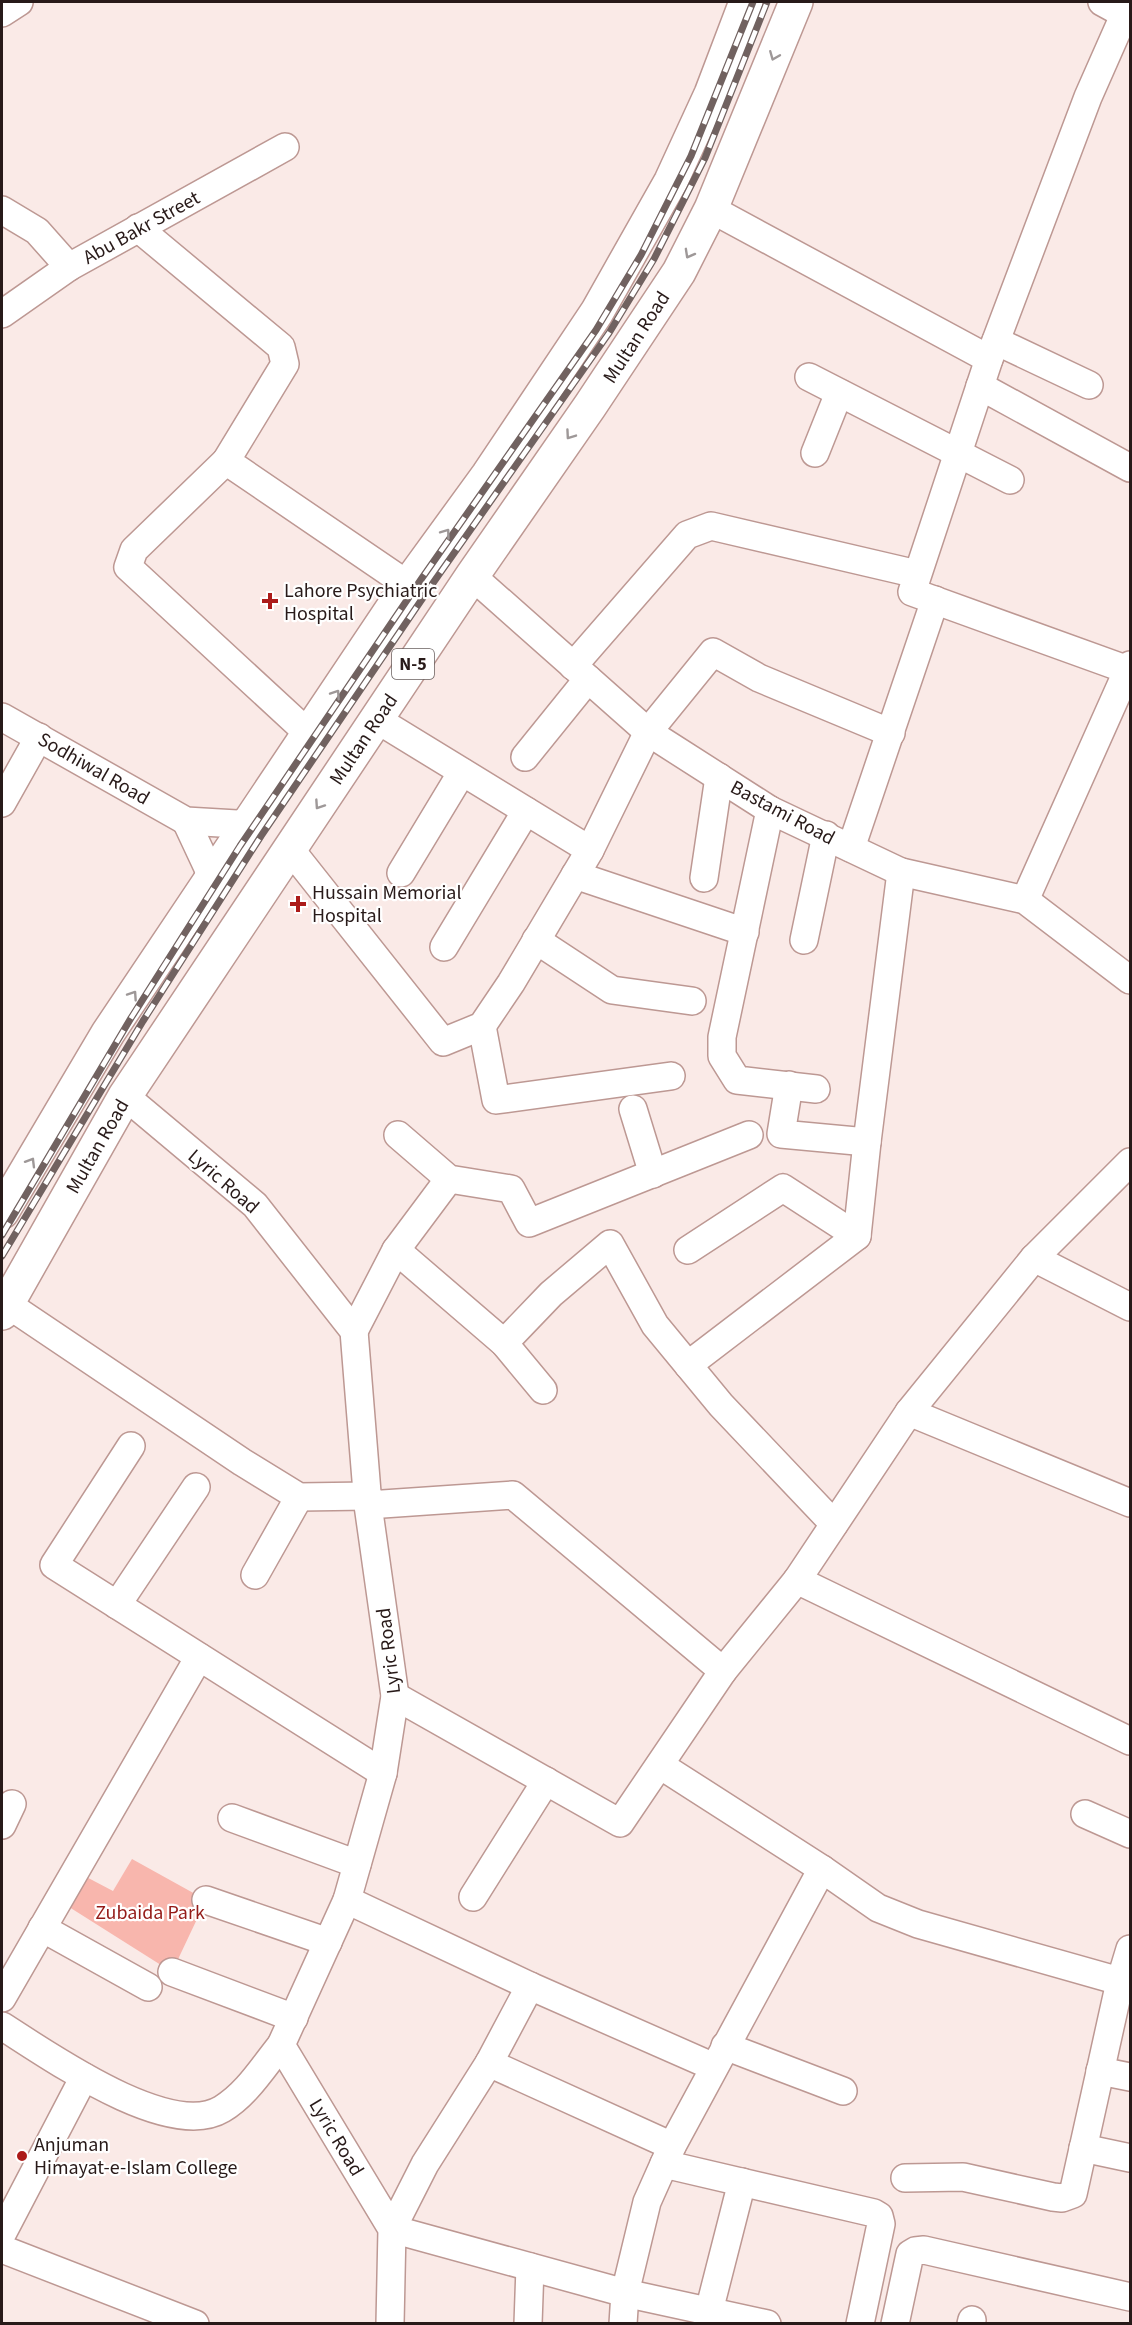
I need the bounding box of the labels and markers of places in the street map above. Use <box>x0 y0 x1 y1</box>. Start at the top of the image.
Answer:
place label: Lahore Psychiatric Hospital <box>284 577 437 628</box>
marker: Lahore Psychiatric Hospital <box>261 592 279 610</box>
place label: Hussain Memorial Hospital <box>312 879 462 930</box>
marker: Hussain Memorial Hospital <box>289 895 307 913</box>
place label: Anjuman Himayat-e-Islam College <box>34 2131 238 2182</box>
marker: Anjuman Himayat-e-Islam College <box>15 2149 29 2163</box>

